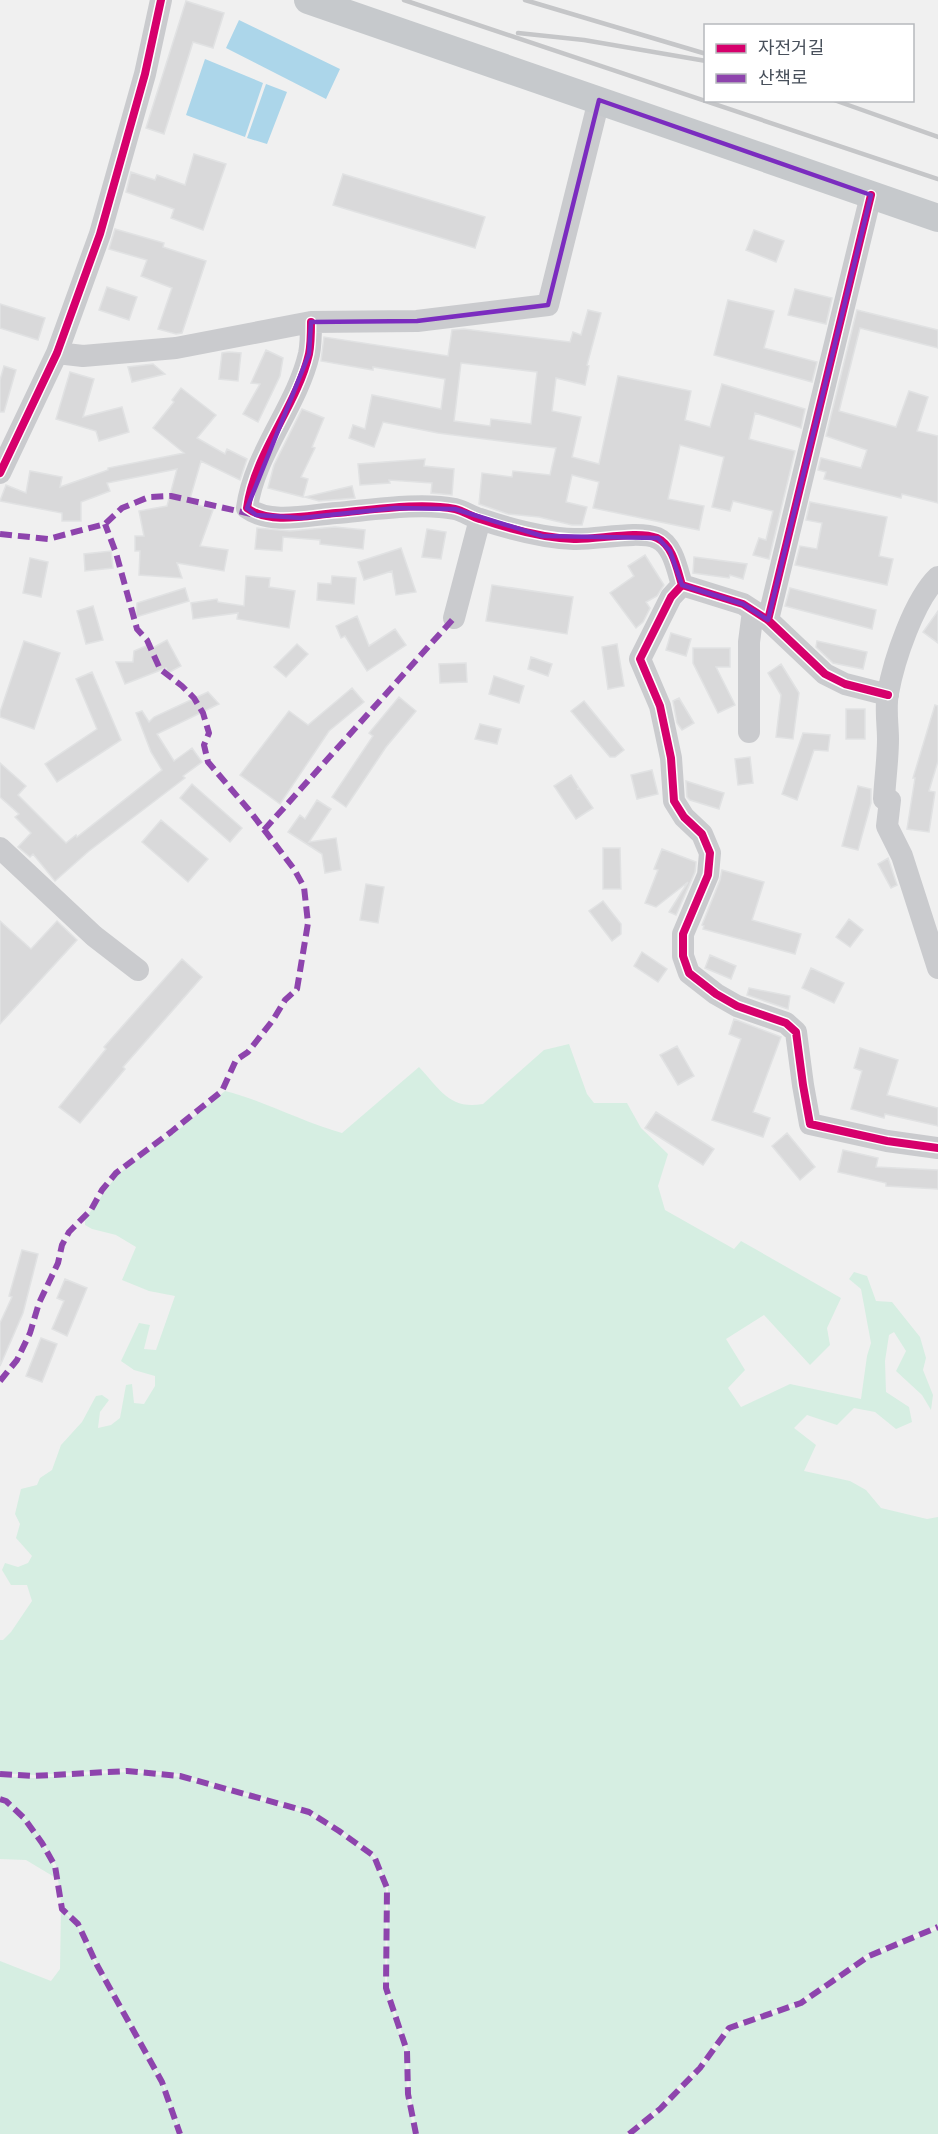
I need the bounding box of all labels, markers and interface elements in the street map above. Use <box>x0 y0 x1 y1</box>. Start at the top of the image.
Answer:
legend <box>704 24 914 102</box>
text: 자전거길 <box>758 38 824 61</box>
text: 산책로 <box>758 68 808 91</box>

